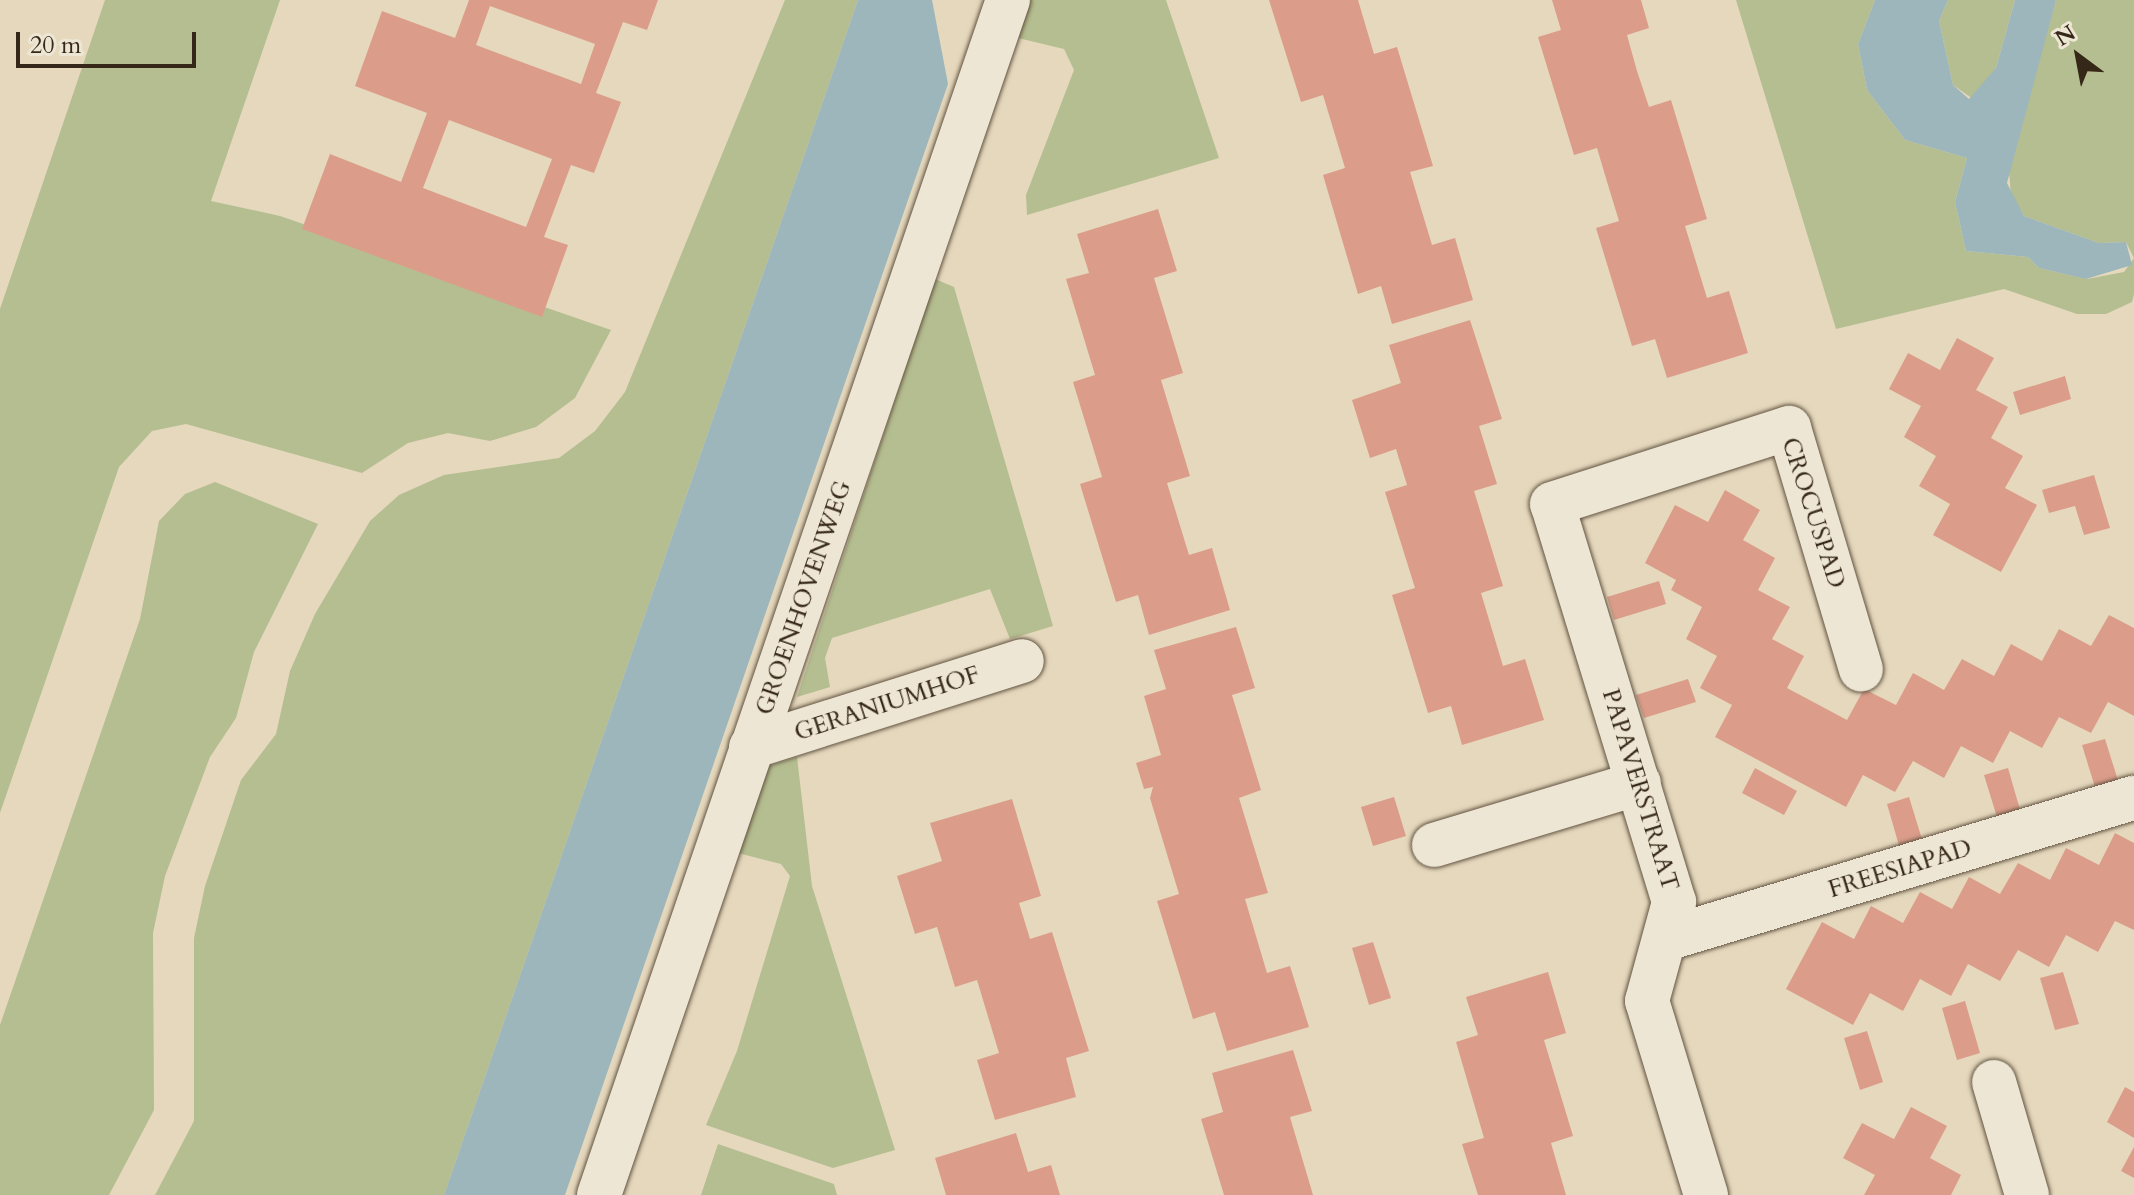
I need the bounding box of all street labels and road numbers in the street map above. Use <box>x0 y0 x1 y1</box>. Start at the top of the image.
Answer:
street label: CROCUSPAD <box>1775 434 1851 592</box>
street label: GROENHOVENWEG <box>750 477 858 719</box>
street label: GERANIUMHOF <box>791 661 983 747</box>
street label: PAPAVERSTRAAT <box>1596 686 1684 894</box>
street label: FREESIAPAD <box>1825 834 1975 904</box>

